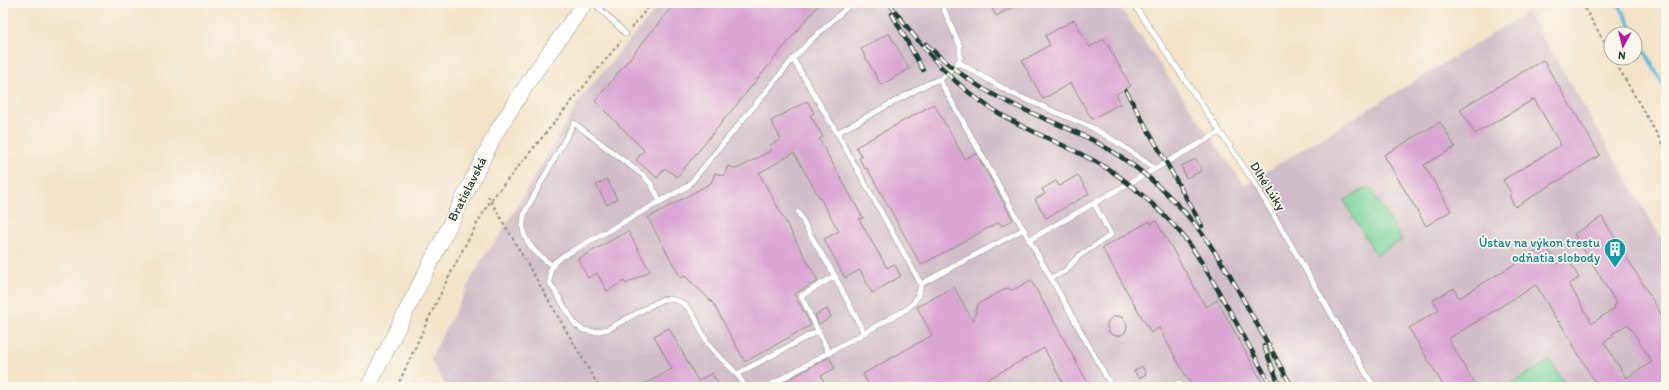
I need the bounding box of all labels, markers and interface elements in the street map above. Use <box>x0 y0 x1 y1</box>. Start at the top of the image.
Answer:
north arrow <box>1603 26 1643 66</box>
text: N <box>1617 49 1626 62</box>
street label: Bratislavská <box>444 154 490 224</box>
street label: Dlhé Lúky <box>1247 159 1289 213</box>
place label: Ústav na výkon trestu odňatia slobody <box>1479 235 1600 265</box>
building icon: Ústav na výkon trestu odňatia slobody <box>1602 236 1628 269</box>

